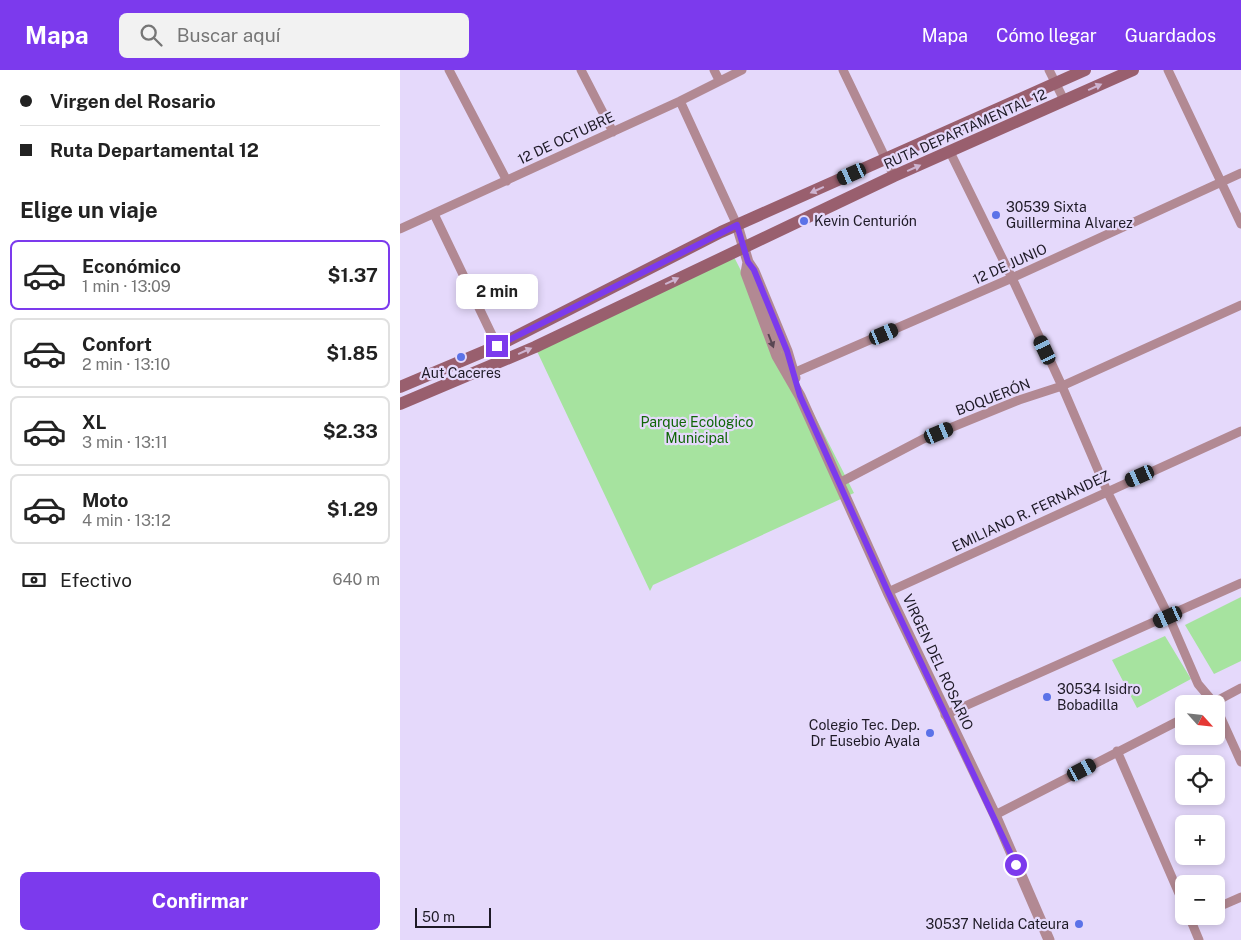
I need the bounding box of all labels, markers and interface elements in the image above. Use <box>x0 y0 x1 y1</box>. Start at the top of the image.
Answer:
search box <box>119 13 469 58</box>
text: Mapa <box>25 21 89 49</box>
icon: search <box>137 21 165 49</box>
text: Buscar aquí <box>177 24 280 46</box>
text: Mapa <box>922 25 968 46</box>
text: Cómo llegar <box>996 25 1097 46</box>
text: Guardados <box>1125 25 1216 46</box>
one-way arrow <box>1088 83 1102 91</box>
street label: RUTA DEPARTAMENTAL 12 <box>881 86 1049 172</box>
text: Virgen del Rosario <box>50 90 216 112</box>
street label: 12 DE OCTUBRE <box>515 109 617 167</box>
text: Ruta Departamental 12 <box>50 139 259 161</box>
car <box>835 161 868 187</box>
one-way arrow <box>907 163 921 171</box>
one-way arrow <box>810 186 824 194</box>
text: Elige un viaje <box>20 197 158 223</box>
place label: 30539 Sixta Guillermina Alvarez <box>1006 199 1133 231</box>
marker: 30539 Sixta Guillermina Alvarez <box>990 209 1002 221</box>
place label: Kevin Centurión <box>814 213 917 229</box>
marker: Kevin Centurión <box>798 215 810 227</box>
street label: 12 DE JUNIO <box>971 241 1049 287</box>
icon: car <box>22 253 67 298</box>
text: Económico <box>82 255 181 277</box>
text: $1.37 <box>328 264 378 286</box>
callout: 2 min <box>456 274 538 308</box>
text: 1 min · 13:09 <box>82 277 171 296</box>
one-way arrow <box>665 277 679 285</box>
text: 2 min <box>476 282 518 301</box>
car <box>867 321 900 347</box>
icon: car <box>22 331 67 376</box>
text: Confort <box>82 333 152 355</box>
car <box>1031 333 1058 367</box>
one-way arrow <box>767 334 775 349</box>
route end <box>486 335 508 357</box>
text: $1.85 <box>326 342 378 364</box>
one-way arrow <box>518 346 532 354</box>
marker: Aut Caceres <box>455 351 467 363</box>
text: 2 min · 13:10 <box>82 355 170 374</box>
place label: Aut Caceres <box>421 365 501 381</box>
street label: BOQUERÓN <box>953 374 1033 419</box>
icon: car <box>22 409 67 454</box>
text: XL <box>82 411 107 433</box>
park label: Parque Ecologico Municipal <box>640 414 754 446</box>
text: $2.33 <box>323 420 378 442</box>
car <box>922 420 955 446</box>
text: 3 min · 13:11 <box>82 433 168 452</box>
car <box>1123 463 1156 489</box>
street label: EMILIANO R. FERNANDEZ <box>950 467 1112 555</box>
icon: car <box>22 487 67 532</box>
text: Moto <box>82 489 128 511</box>
text: $1.29 <box>327 498 378 520</box>
text: 4 min · 13:12 <box>82 511 171 530</box>
icon: cash <box>20 566 48 594</box>
text: Efectivo <box>60 569 132 591</box>
text: 640 m <box>332 570 380 589</box>
street label: VIRGEN DEL ROSARIO <box>899 592 977 732</box>
car <box>1151 604 1184 630</box>
place label: 30534 Isidro Bobadilla <box>1057 681 1141 713</box>
marker: 30534 Isidro Bobadilla <box>1041 691 1053 703</box>
north arrow <box>1175 695 1225 745</box>
map controls <box>1175 695 1225 925</box>
place label: Colegio Tec. Dep. Dr Eusebio Ayala <box>809 717 920 749</box>
marker: Colegio Tec. Dep. Dr Eusebio Ayala <box>924 727 936 739</box>
button: locate <box>1175 755 1225 805</box>
car <box>1065 756 1098 784</box>
button: + <box>1175 815 1225 865</box>
route start <box>1005 854 1027 876</box>
button: Confirmar <box>20 872 380 930</box>
button: − <box>1175 875 1225 925</box>
scale bar <box>415 905 491 928</box>
text: 50 m <box>422 909 455 925</box>
place label: 30537 Nelida Cateura <box>926 916 1069 932</box>
marker: 30537 Nelida Cateura <box>1073 918 1085 930</box>

